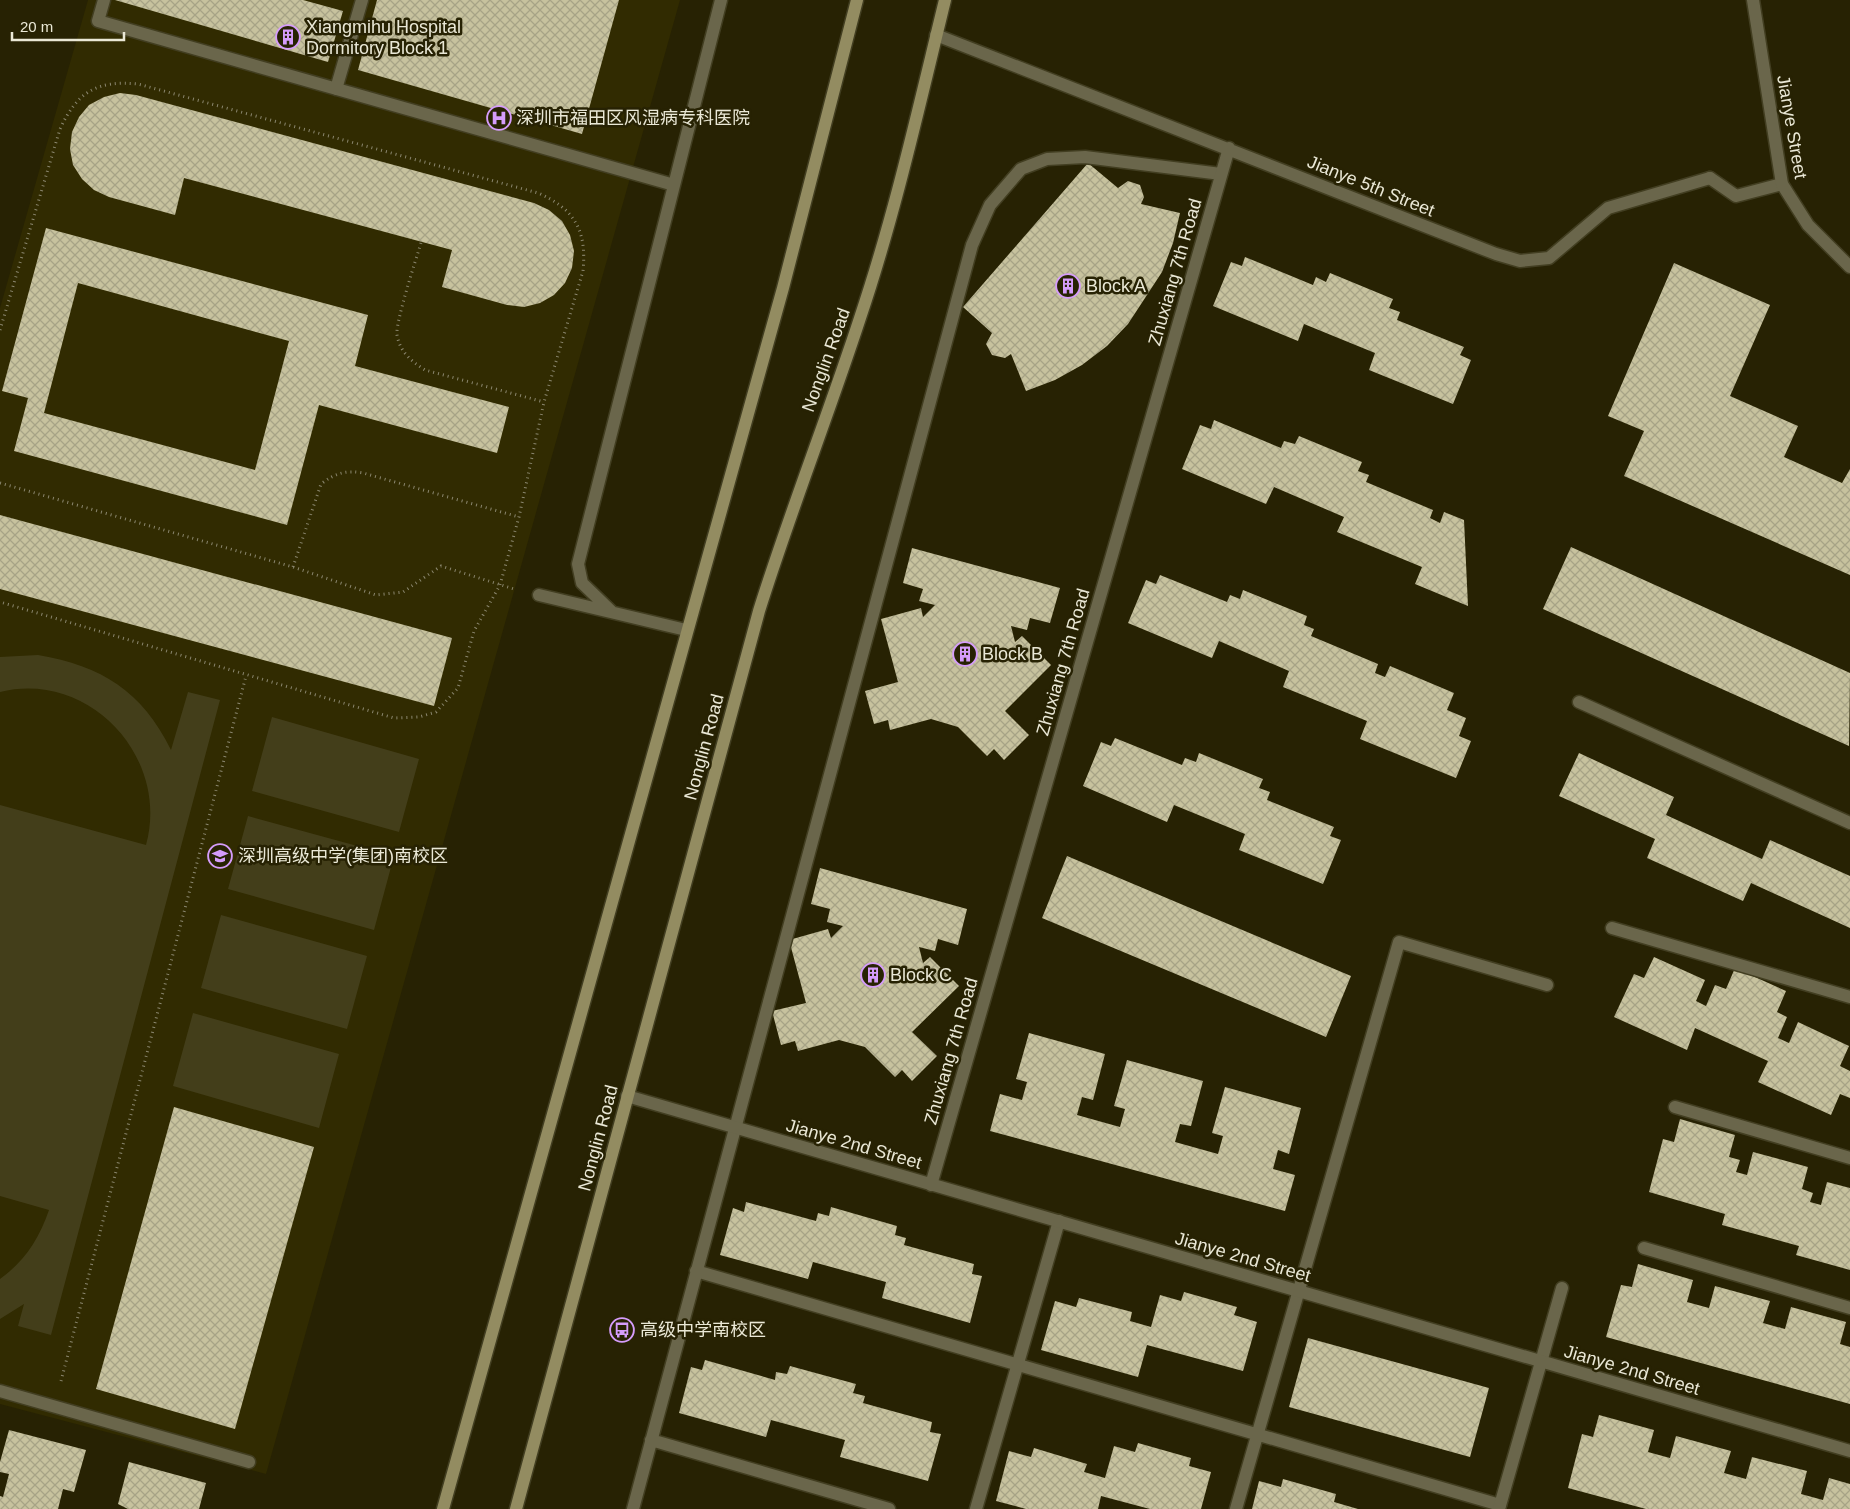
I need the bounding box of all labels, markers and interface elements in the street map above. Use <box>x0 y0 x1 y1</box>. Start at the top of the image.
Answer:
scale bar <box>12 10 125 42</box>
place label: Xiangmihu Hospital Dormitory Block 1 <box>306 17 461 58</box>
text: 20 m <box>20 18 53 35</box>
building icon: Xiangmihu Hospital Dormitory Block 1 <box>275 24 301 50</box>
street label: Jianye Street <box>1773 74 1811 180</box>
hospital icon: 深圳市福田区风湿病专科医院 <box>486 105 512 131</box>
place label: 深圳市福田区风湿病专科医院 <box>516 108 750 128</box>
street label: Jianye 5th Street <box>1305 151 1437 221</box>
street label: Zhuxiang 7th Road <box>1144 196 1206 348</box>
building icon: Block A <box>1055 273 1081 299</box>
place label: Block A <box>1086 276 1146 296</box>
street label: Nonglin Road <box>798 305 854 415</box>
street label: Zhuxiang 7th Road <box>1032 586 1094 738</box>
building icon: Block B <box>952 641 978 667</box>
place label: Block B <box>982 644 1043 664</box>
street label: Nonglin Road <box>680 692 728 802</box>
school or university icon: 深圳高级中学(集团)南校区 <box>207 843 233 869</box>
place label: 深圳高级中学(集团)南校区 <box>238 846 448 866</box>
building icon: Block C <box>860 962 886 988</box>
place label: Block C <box>890 965 952 985</box>
street label: Zhuxiang 7th Road <box>920 975 982 1127</box>
street label: Nonglin Road <box>574 1083 622 1193</box>
street label: Jianye 2nd Street <box>784 1115 924 1173</box>
street label: Jianye 2nd Street <box>1173 1228 1313 1286</box>
bus stop icon: 高级中学南校区 <box>609 1317 635 1343</box>
place label: 高级中学南校区 <box>640 1320 766 1340</box>
street label: Jianye 2nd Street <box>1562 1341 1702 1399</box>

